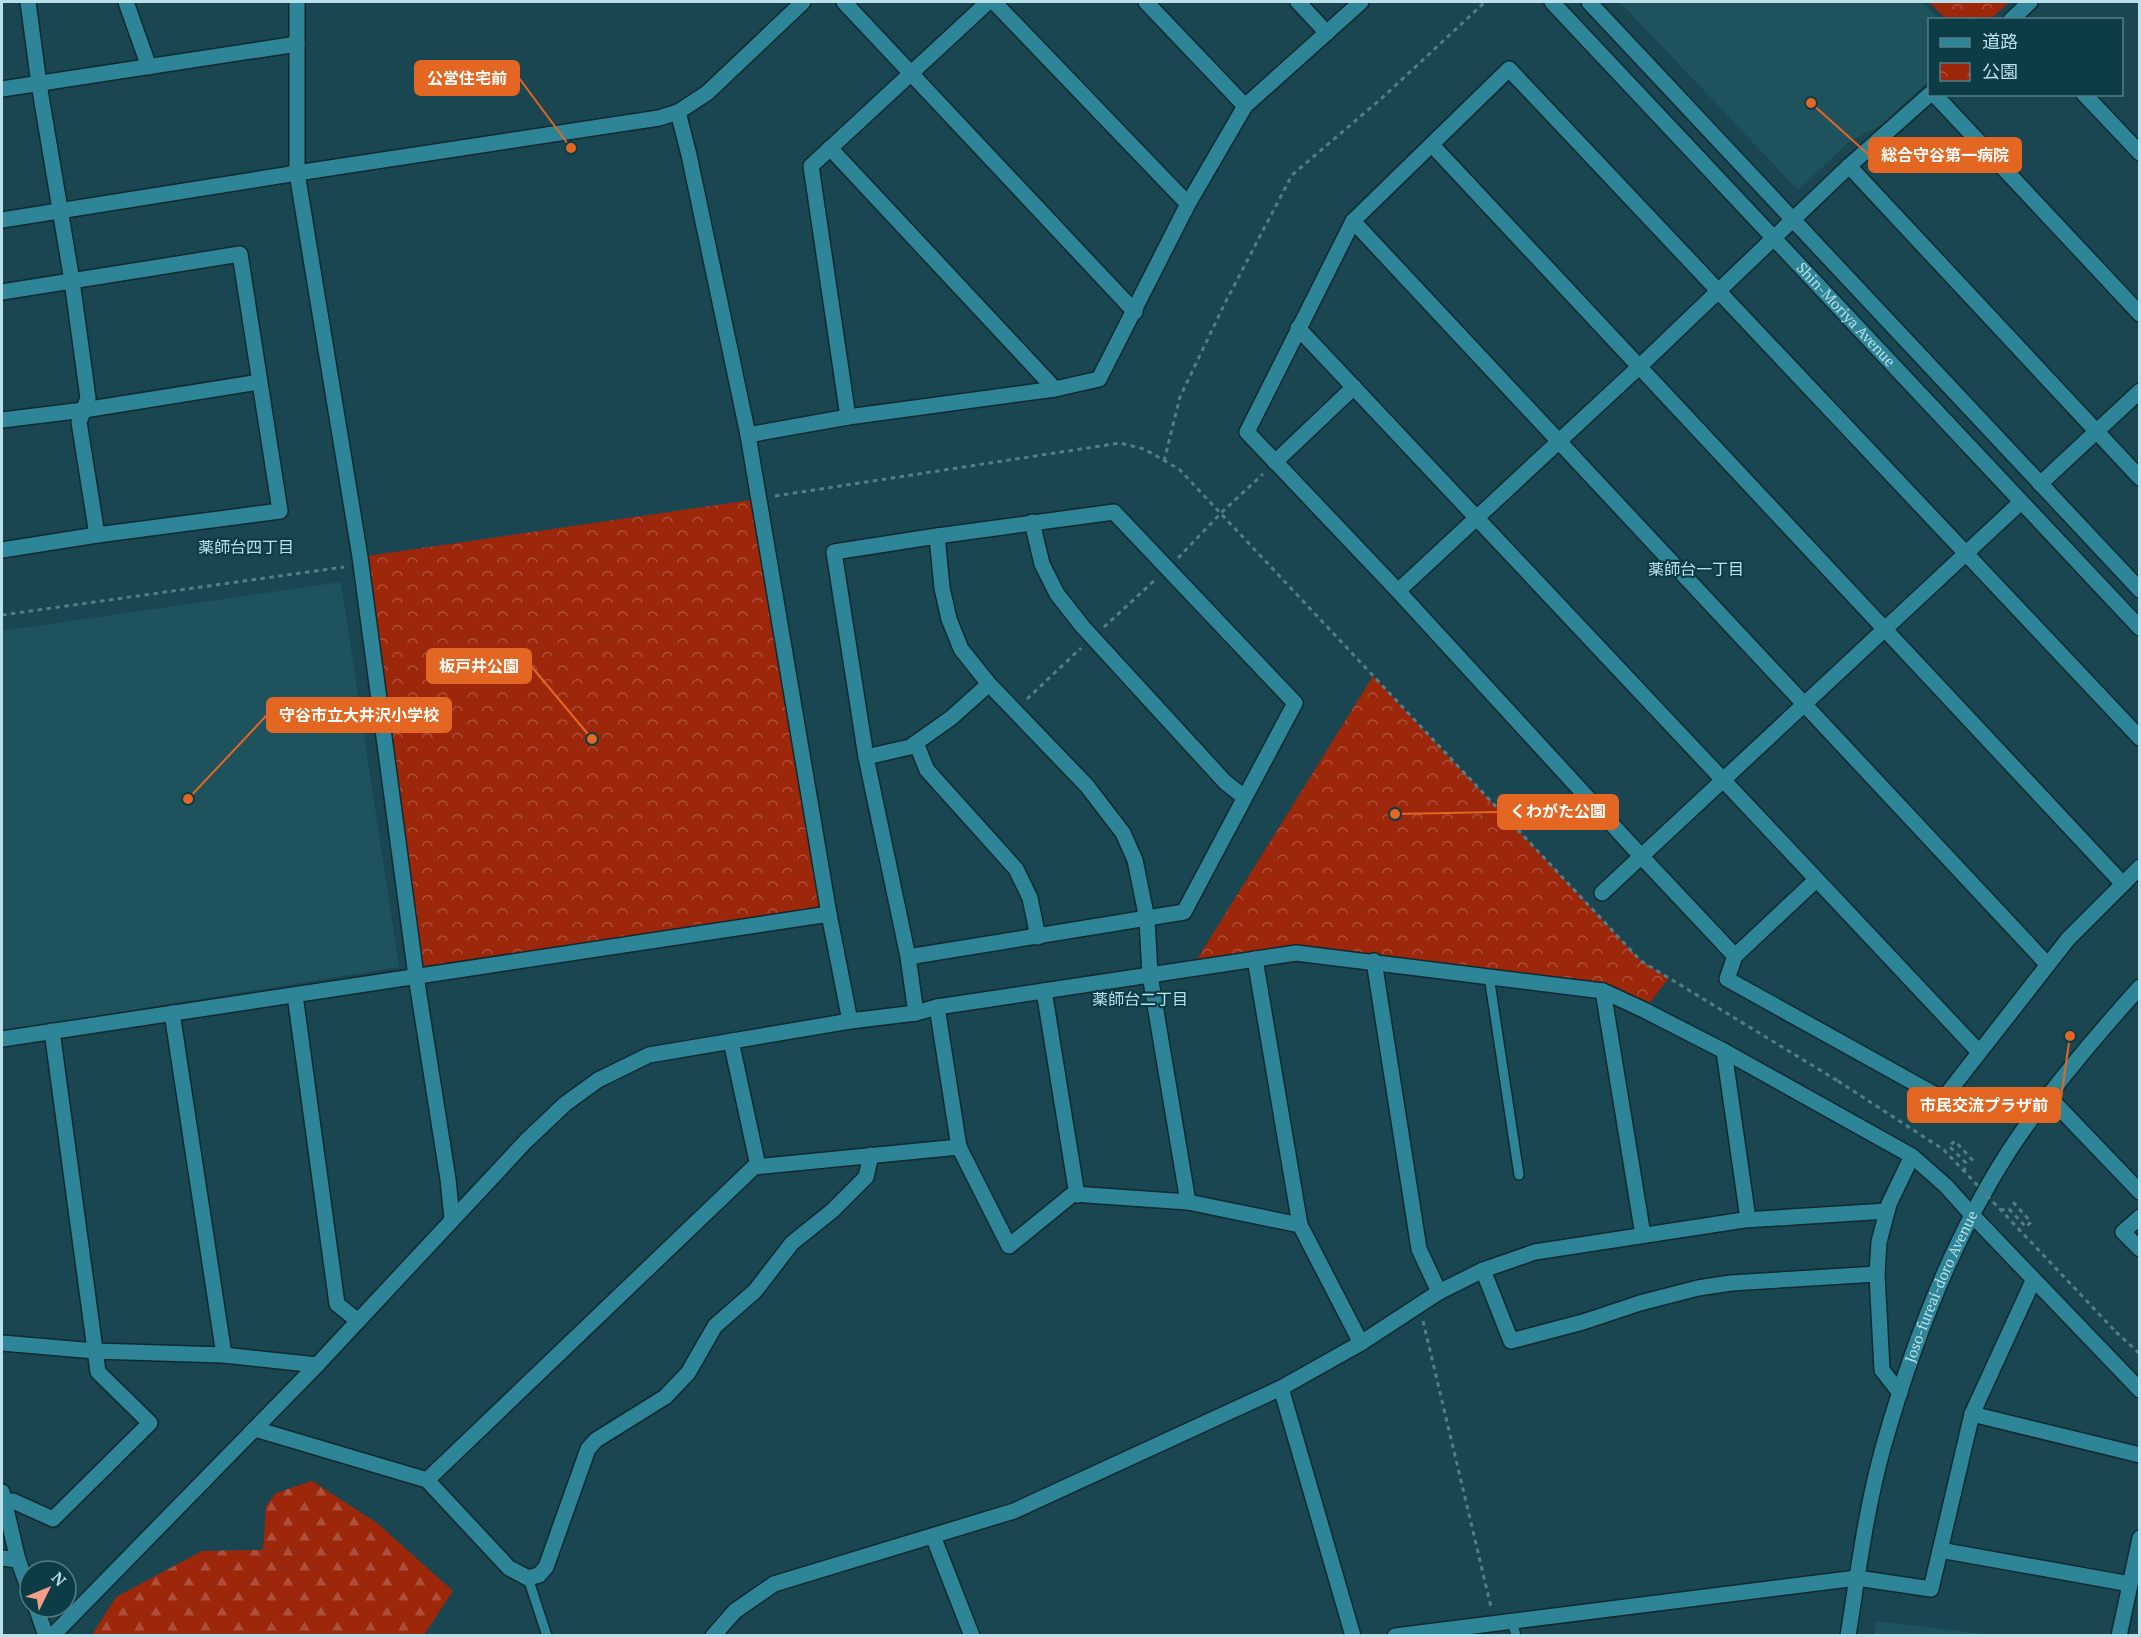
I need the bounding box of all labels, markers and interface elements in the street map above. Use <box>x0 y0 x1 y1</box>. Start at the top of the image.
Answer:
legend <box>1928 18 2123 96</box>
text: 道路 <box>1982 29 2018 53</box>
text: 公園 <box>1982 59 2018 83</box>
callout: 公営住宅前 <box>415 61 519 95</box>
text: 公営住宅前 <box>427 67 507 89</box>
callout: 総合守谷第一病院 <box>1869 138 2021 172</box>
text: 総合守谷第一病院 <box>1881 144 2009 166</box>
street label: Shin-Moriya Avenue <box>1793 258 1900 370</box>
district label: 薬師台四丁目 <box>198 536 294 558</box>
district label: 薬師台一丁目 <box>1648 558 1744 580</box>
callout: 板戸井公園 <box>427 649 531 683</box>
text: 板戸井公園 <box>439 655 519 677</box>
callout: 守谷市立大井沢小学校 <box>267 698 451 732</box>
text: 守谷市立大井沢小学校 <box>279 704 439 726</box>
callout: くわがた公園 <box>1498 795 1618 829</box>
text: くわがた公園 <box>1510 800 1606 822</box>
district label: 薬師台二丁目 <box>1092 988 1188 1010</box>
callout: 市民交流プラザ前 <box>1908 1088 2060 1122</box>
text: 市民交流プラザ前 <box>1920 1094 2048 1116</box>
street label: Joso-fureai-doro Avenue <box>1899 1207 1982 1365</box>
north arrow <box>18 1559 78 1619</box>
text: N <box>47 1567 71 1591</box>

